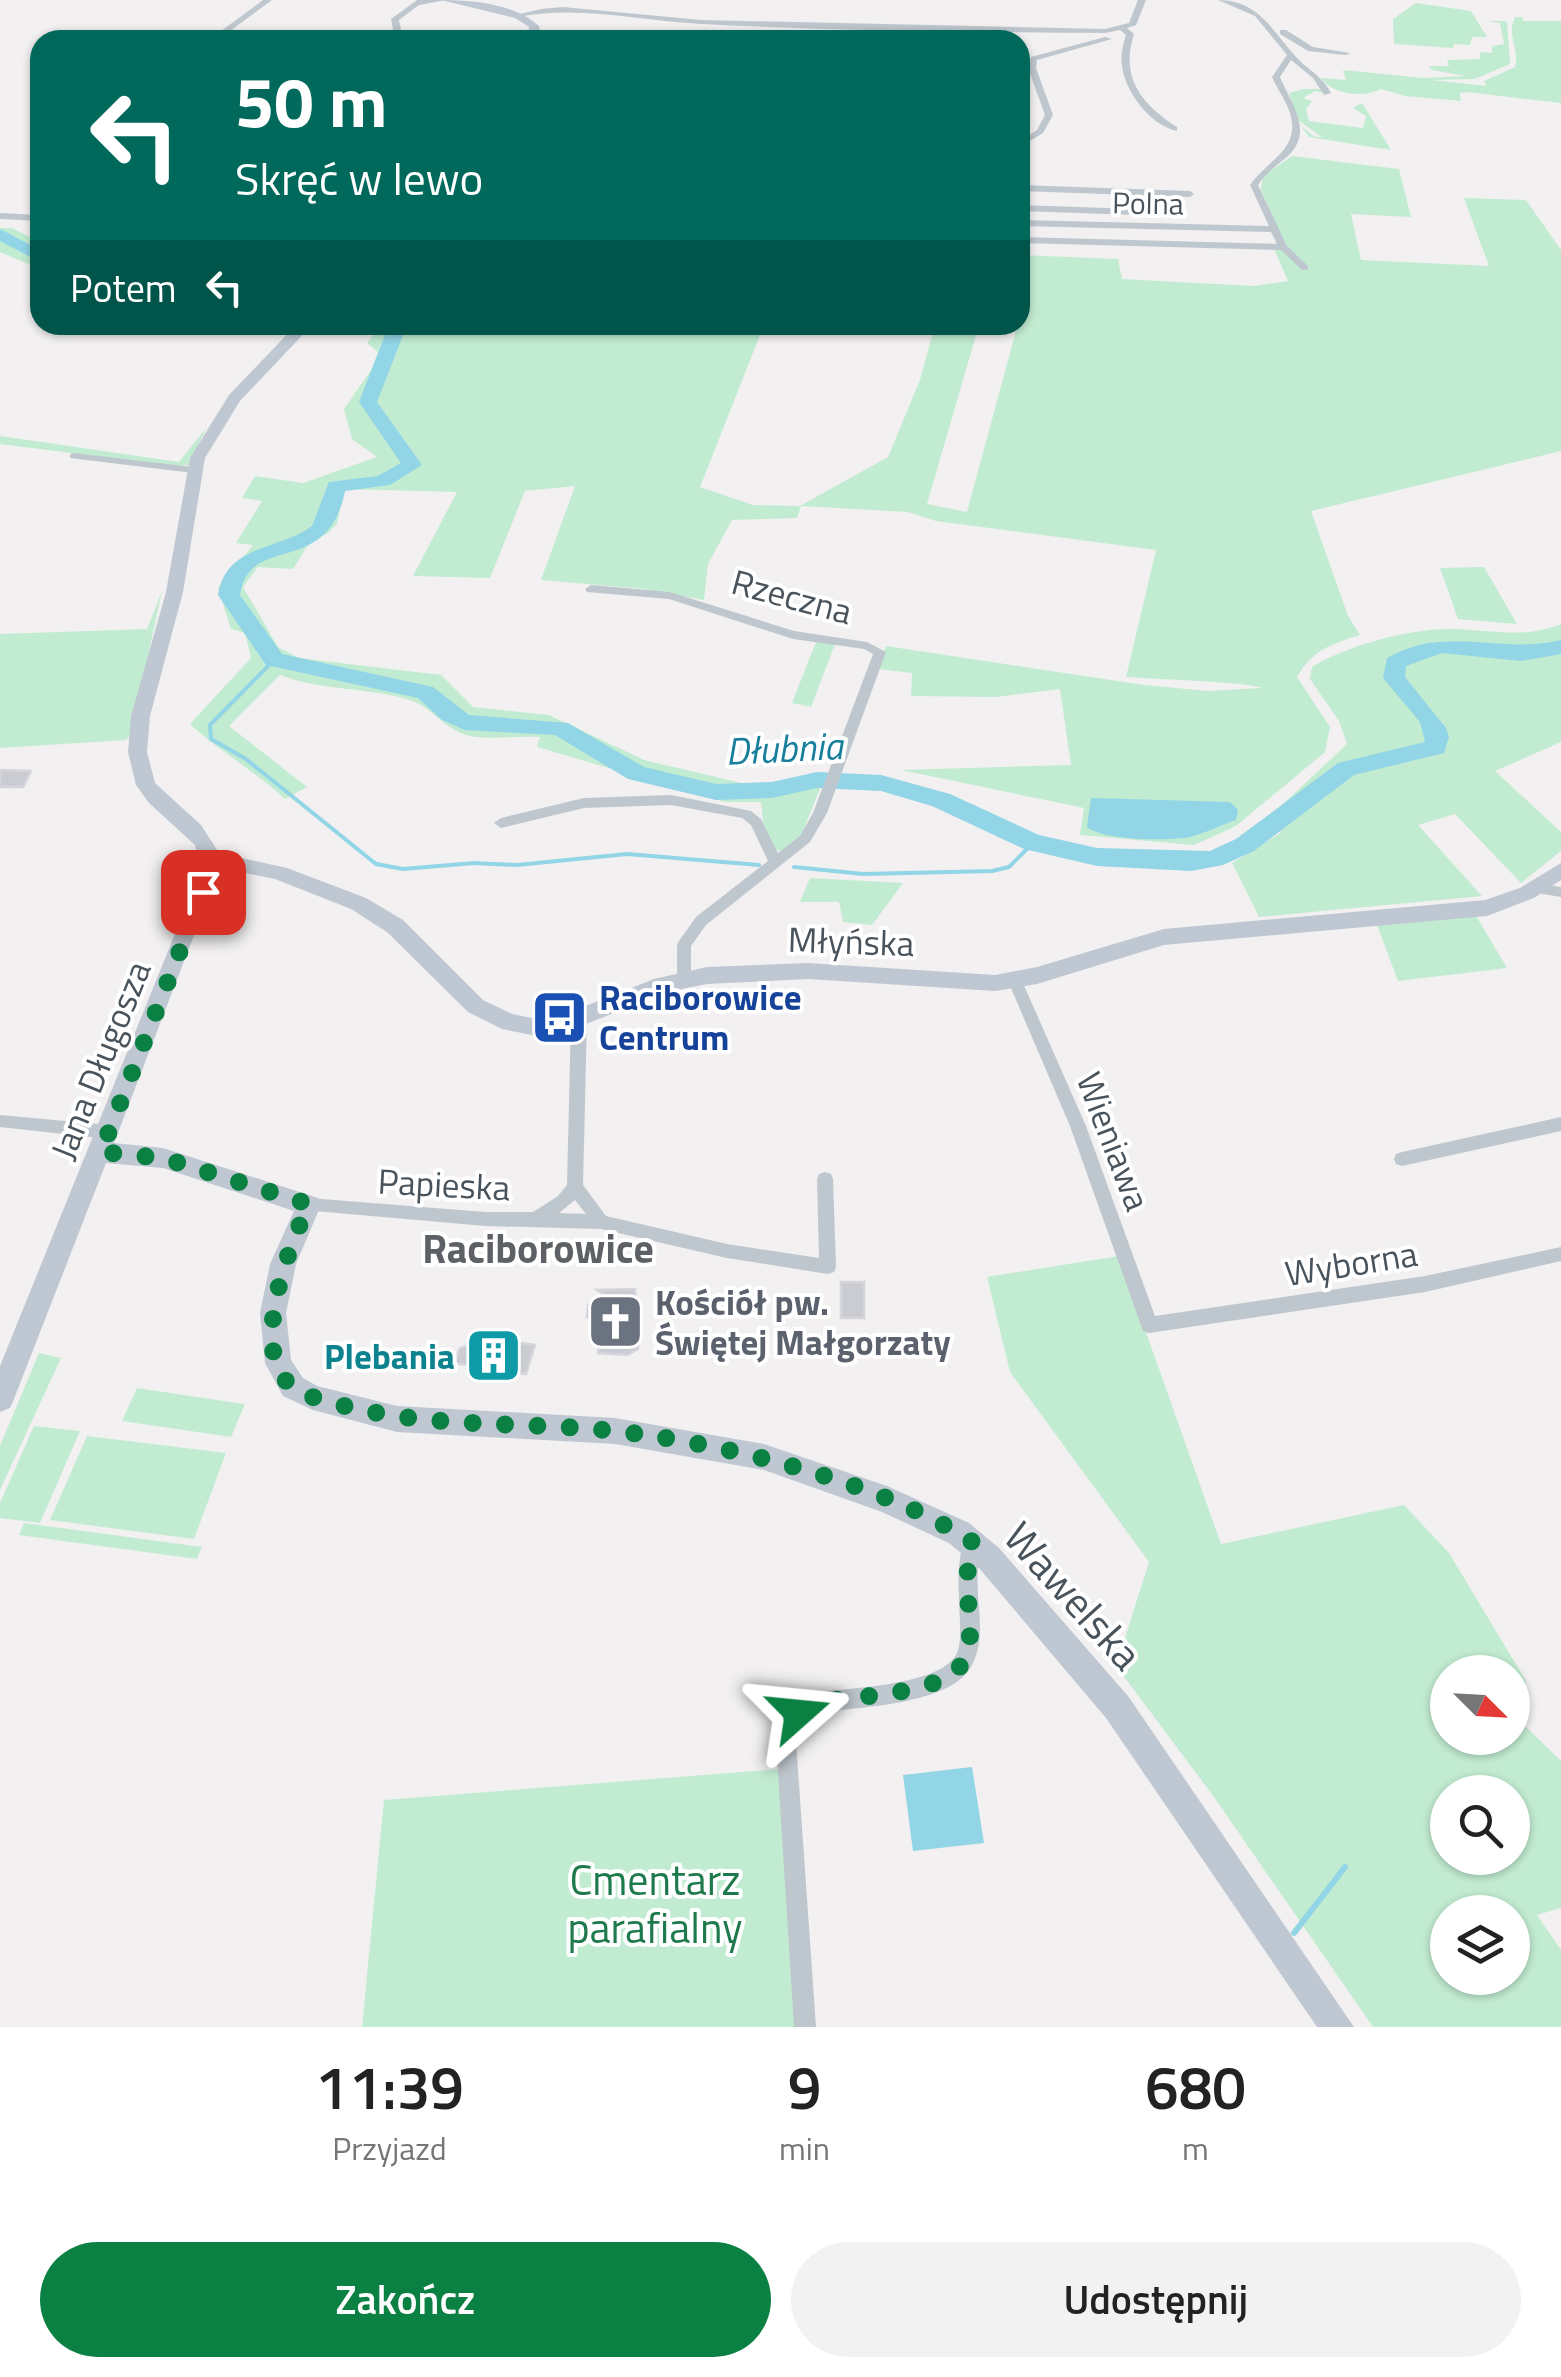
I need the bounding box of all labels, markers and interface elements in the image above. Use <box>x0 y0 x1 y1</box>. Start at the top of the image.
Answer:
text: 50 m <box>235 48 388 154</box>
icon: left <box>70 70 200 200</box>
text: Skręć w lewo <box>235 144 483 212</box>
street label: Polna <box>1112 179 1184 227</box>
text: Potem <box>70 259 177 317</box>
icon: left <box>197 260 252 315</box>
street label: Rzeczna <box>726 554 858 638</box>
water label: Dłubnia <box>724 716 846 780</box>
pin <box>161 850 246 935</box>
icon: arrive <box>176 865 231 920</box>
street label: Młyńska <box>787 912 915 970</box>
street label: Jana Długosza <box>36 953 164 1167</box>
place label: Raciborowice Centrum <box>599 970 802 1064</box>
bus stop icon: Raciborowice Centrum <box>530 987 590 1047</box>
street label: Wieniawa <box>1063 1064 1165 1218</box>
street label: Papieska <box>376 1154 512 1214</box>
district label: Raciborowice <box>422 1218 654 1279</box>
street label: Wyborna <box>1281 1226 1421 1300</box>
place label: Kościół pw. Świętej Małgorzaty <box>655 1275 951 1369</box>
church icon: Kościół pw. Świętej Małgorzaty <box>586 1292 646 1352</box>
building icon: Plebania <box>464 1326 524 1386</box>
place label: Plebania <box>324 1329 455 1383</box>
street label: Wawelska <box>990 1506 1158 1684</box>
north arrow <box>1430 1655 1530 1755</box>
map controls <box>1430 1655 1530 1995</box>
position arrow <box>747 1661 851 1765</box>
button: search <box>1430 1775 1530 1875</box>
park label: Cmentarz parafialny <box>567 1847 743 1959</box>
button: layers <box>1430 1895 1530 1995</box>
text: 11:39 <box>315 2041 464 2132</box>
text: 9 <box>788 2041 821 2132</box>
text: 680 <box>1145 2041 1246 2132</box>
text: Przyjazd <box>332 2124 447 2172</box>
text: min <box>779 2124 830 2172</box>
text: m <box>1182 2124 1209 2172</box>
button: Zakończ <box>40 2242 771 2357</box>
button: Udostępnij <box>791 2242 1521 2357</box>

